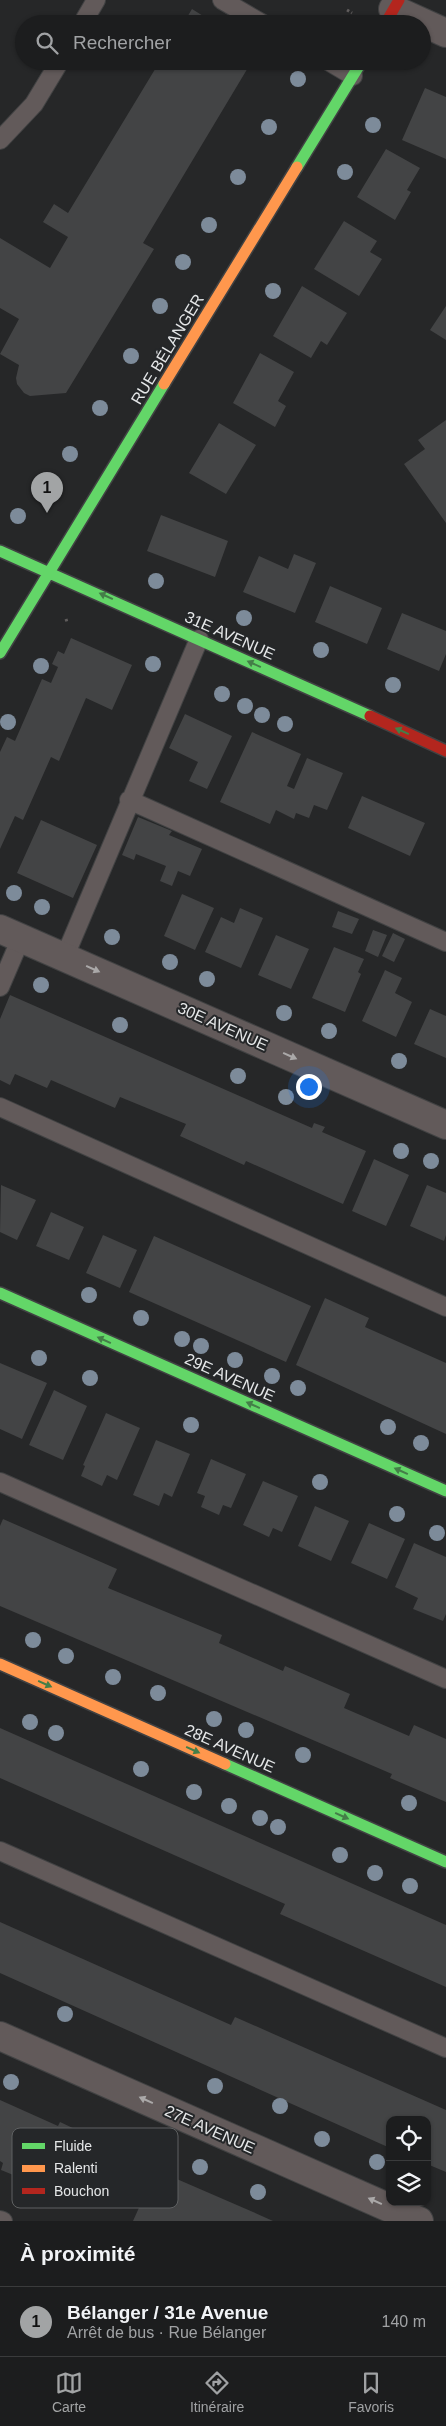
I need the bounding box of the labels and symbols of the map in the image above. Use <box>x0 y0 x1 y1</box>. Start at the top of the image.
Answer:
street label: RUE BÉLANGER <box>127 291 207 407</box>
pin: 1 <box>31 472 63 513</box>
one-way arrow <box>99 592 113 600</box>
street label: 31E AVENUE <box>182 608 277 663</box>
one-way arrow <box>247 659 261 667</box>
one-way arrow <box>395 726 409 734</box>
one-way arrow <box>86 965 100 973</box>
street label: 30E AVENUE <box>175 999 270 1054</box>
one-way arrow <box>283 1052 297 1060</box>
your location <box>296 1074 322 1100</box>
one-way arrow <box>97 1335 111 1343</box>
street label: 29E AVENUE <box>182 1350 277 1405</box>
one-way arrow <box>246 1401 260 1409</box>
one-way arrow <box>394 1467 408 1475</box>
one-way arrow <box>38 1680 52 1688</box>
street label: 28E AVENUE <box>182 1721 277 1776</box>
one-way arrow <box>186 1746 200 1754</box>
one-way arrow <box>335 1812 349 1820</box>
one-way arrow <box>139 2096 153 2104</box>
street label: 27E AVENUE <box>162 2102 257 2157</box>
legend <box>12 2128 178 2208</box>
text: Fluide <box>54 2138 92 2154</box>
text: Ralenti <box>54 2160 98 2176</box>
text: Bouchon <box>54 2183 109 2199</box>
one-way arrow <box>368 2197 382 2205</box>

